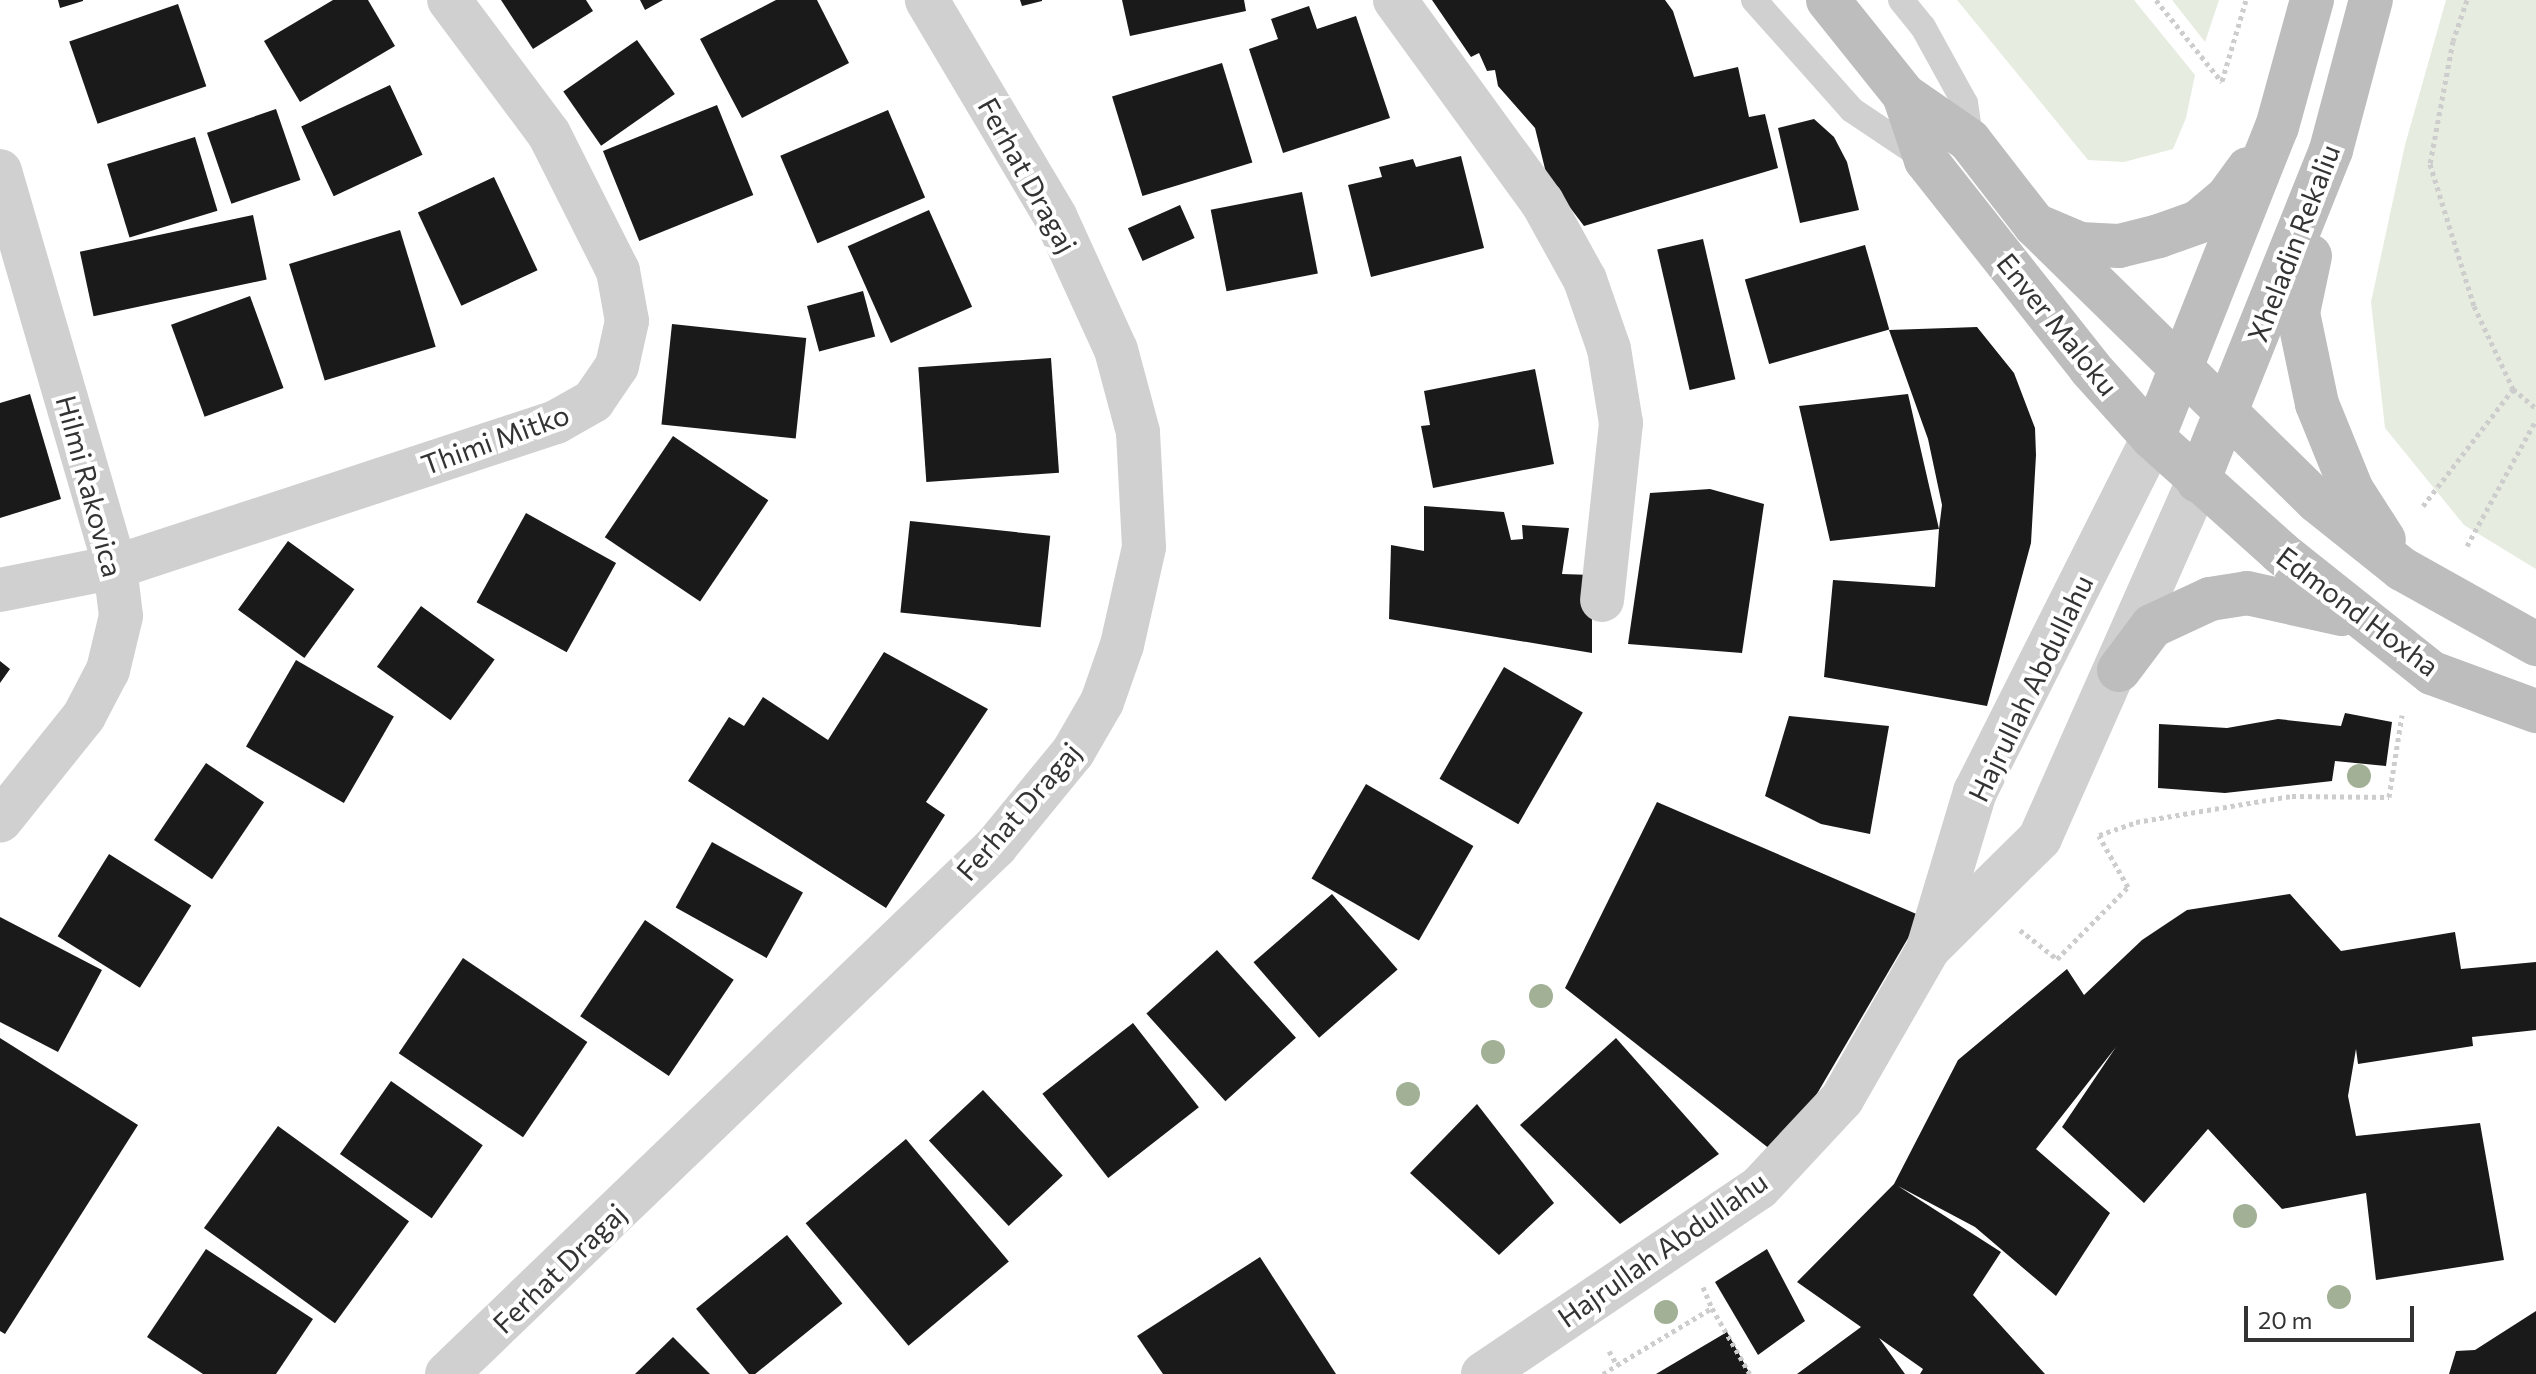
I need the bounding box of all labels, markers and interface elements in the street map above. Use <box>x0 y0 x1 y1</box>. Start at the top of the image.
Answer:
street label: Ferhat Dragaj <box>972 92 1084 258</box>
street label: Xheladin Rekaliu <box>2240 140 2346 346</box>
street label: Enver Maloku <box>1990 246 2126 402</box>
street label: Hilmi Rakovica <box>50 392 130 580</box>
street label: Thimi Mitko <box>416 397 574 481</box>
street label: Edmond Hoxha <box>2270 539 2446 683</box>
street label: Hajrullah Abdullahu <box>1961 569 2099 807</box>
street label: Ferhat Dragaj <box>949 735 1087 887</box>
street label: Hajrullah Abdullahu <box>1551 1164 1773 1334</box>
street label: Ferhat Dragaj <box>486 1196 632 1340</box>
scale bar <box>2248 1290 2418 1340</box>
text: 20 m <box>2258 1305 2312 1334</box>

